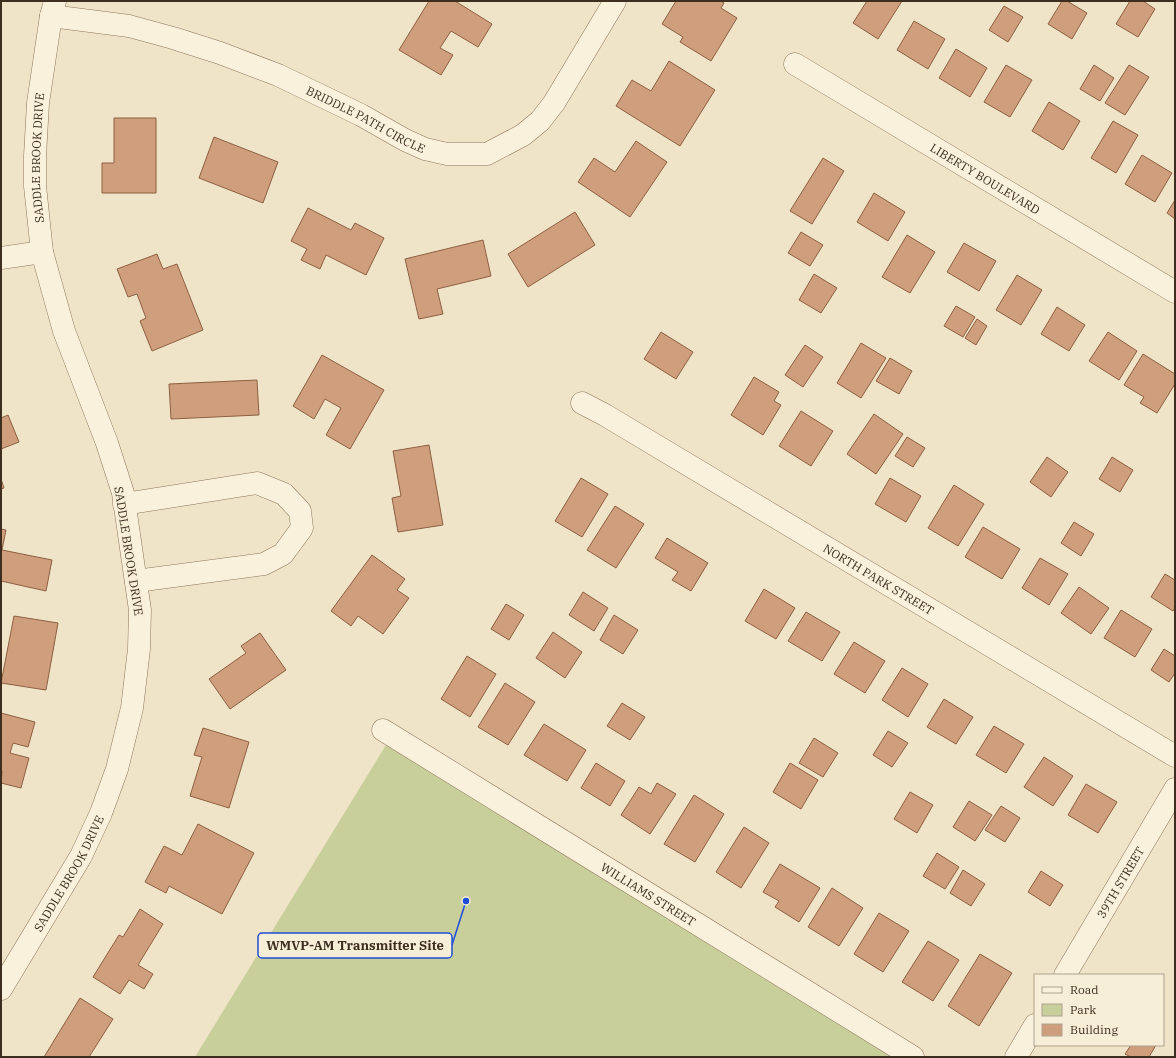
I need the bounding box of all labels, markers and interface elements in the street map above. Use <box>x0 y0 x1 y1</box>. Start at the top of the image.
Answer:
street label: BRIDDLE PATH CIRCLE <box>304 82 428 156</box>
street label: SADDLE BROOK DRIVE <box>27 91 47 224</box>
street label: LIBERTY BOULEVARD <box>928 139 1043 217</box>
street label: SADDLE BROOK DRIVE <box>111 485 147 617</box>
street label: NORTH PARK STREET <box>821 540 937 618</box>
street label: SADDLE BROOK DRIVE <box>30 813 106 934</box>
street label: 39TH STREET <box>1093 843 1147 921</box>
street label: WILLIAMS STREET <box>598 859 699 929</box>
callout: WMVP-AM Transmitter Site <box>258 933 452 958</box>
text: WMVP-AM Transmitter Site <box>266 937 444 954</box>
legend <box>1034 974 1164 1046</box>
text: Road <box>1070 982 1099 997</box>
text: Park <box>1070 1002 1096 1017</box>
text: Building <box>1070 1022 1118 1037</box>

